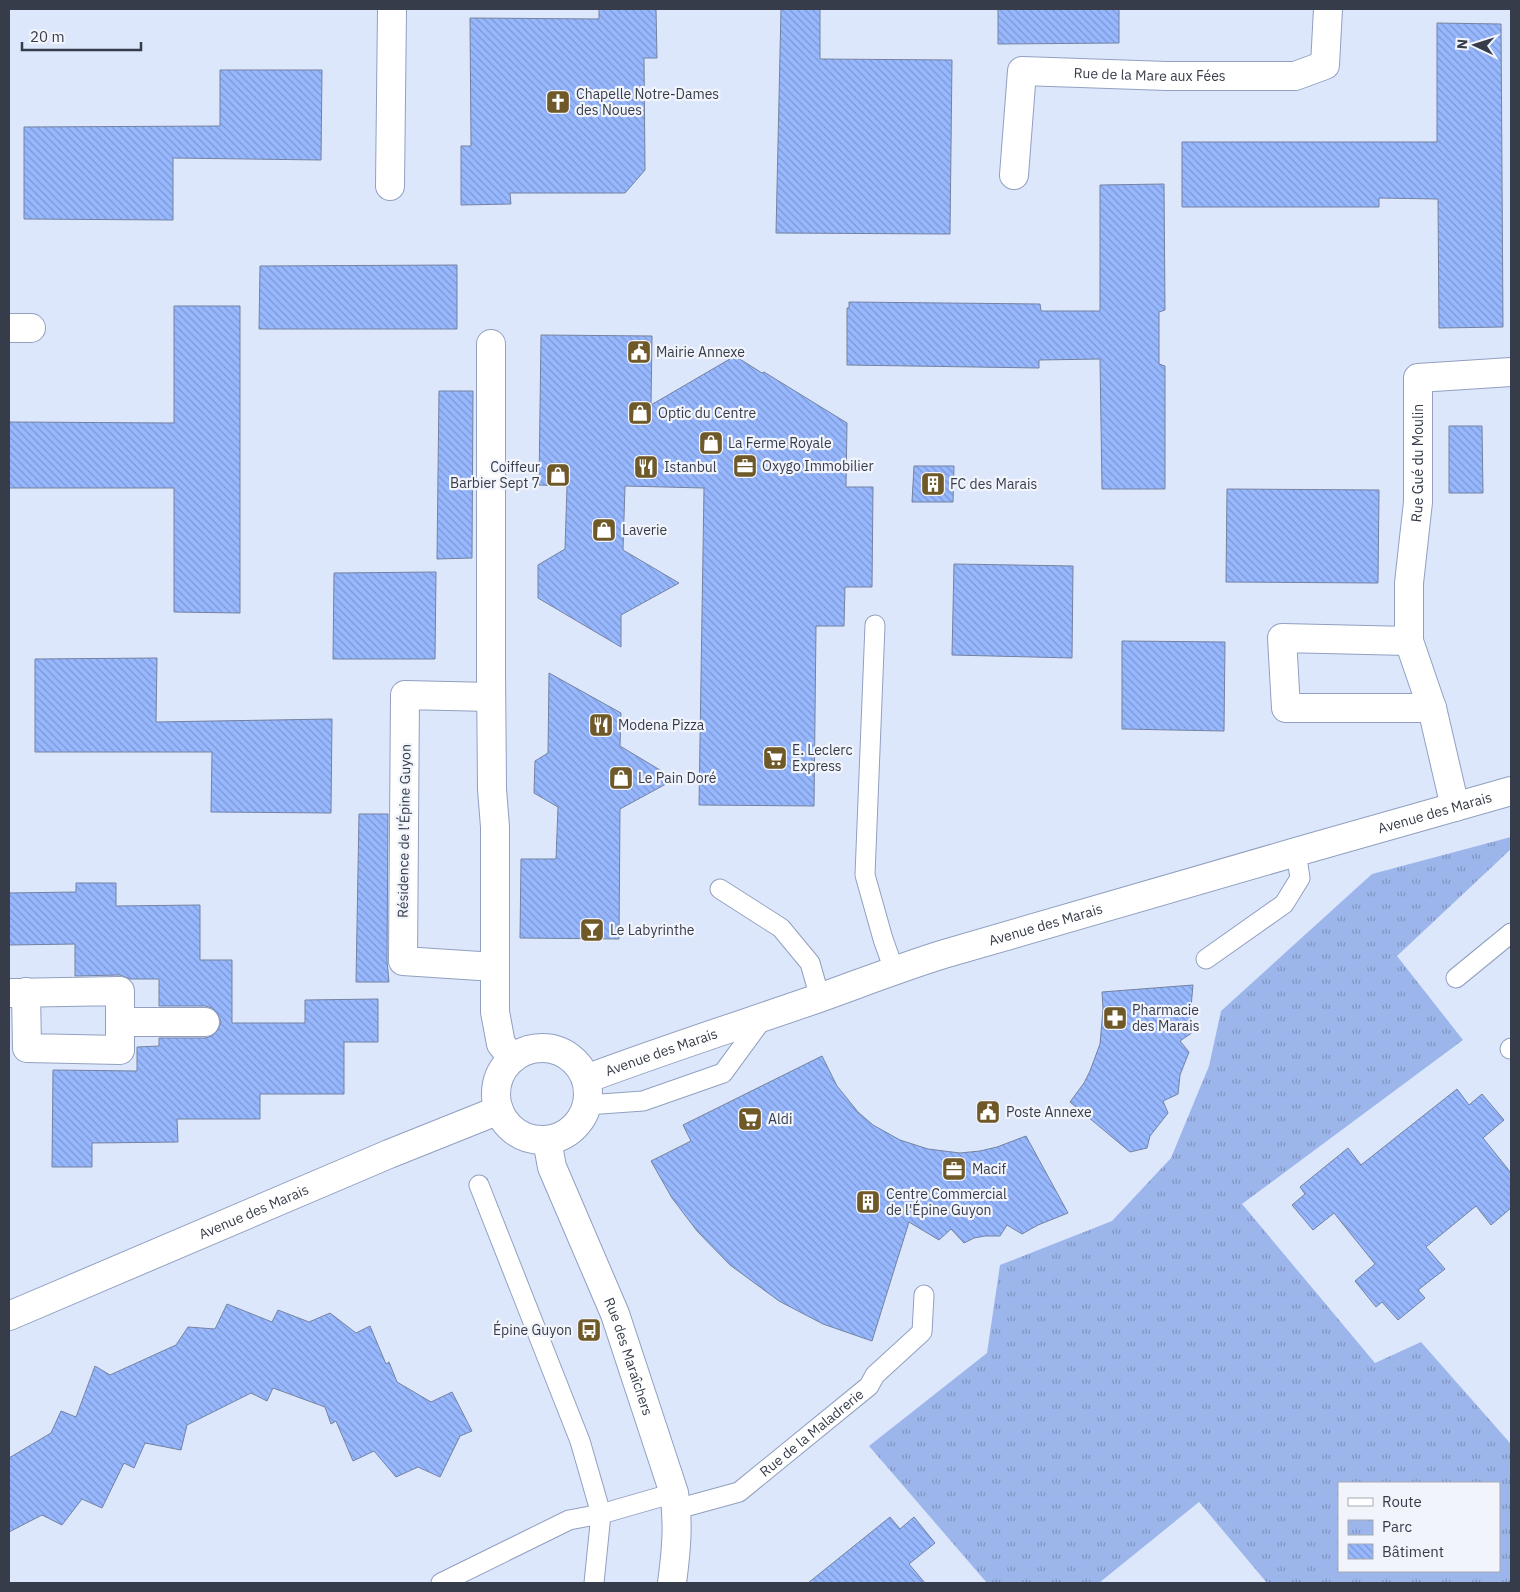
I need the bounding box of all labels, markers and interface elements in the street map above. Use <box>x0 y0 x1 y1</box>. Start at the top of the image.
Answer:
scale bar <box>22 20 141 52</box>
north arrow <box>1450 20 1500 70</box>
text: 20 m <box>30 27 65 46</box>
text: N <box>1453 38 1471 50</box>
street label: Rue de la Mare aux Fées <box>1073 64 1226 85</box>
place label: Chapelle Notre-Dames des Noues <box>576 85 719 119</box>
church icon: Chapelle Notre-Dames des Noues <box>545 89 571 115</box>
public building icon: Mairie Annexe <box>626 339 652 365</box>
place label: Mairie Annexe <box>656 343 745 361</box>
shop icon: Optic du Centre <box>627 400 653 426</box>
place label: Optic du Centre <box>658 404 756 422</box>
street label: Rue Gué du Moulin <box>1407 404 1427 523</box>
shop icon: La Ferme Royale <box>698 430 724 456</box>
place label: La Ferme Royale <box>728 434 832 452</box>
office icon: Oxygo Immobilier <box>732 453 758 479</box>
restaurant icon: Istanbul <box>633 454 659 480</box>
place label: Oxygo Immobilier <box>762 457 874 475</box>
place label: Coiffeur Barbier Sept 7 <box>450 458 540 492</box>
place label: Istanbul <box>664 458 717 476</box>
shop icon: Coiffeur Barbier Sept 7 <box>545 462 571 488</box>
building icon: FC des Marais <box>920 471 946 497</box>
place label: FC des Marais <box>950 475 1037 493</box>
shop icon: Laverie <box>591 517 617 543</box>
place label: Laverie <box>622 521 667 539</box>
restaurant icon: Modena Pizza <box>588 712 614 738</box>
place label: Modena Pizza <box>618 716 705 734</box>
place label: E. Leclerc Express <box>792 741 852 775</box>
street label: Résidence de l'Épine Guyon <box>392 744 415 918</box>
supermarket icon: E. Leclerc Express <box>762 745 788 771</box>
shop icon: Le Pain Doré <box>608 765 634 791</box>
place label: Le Pain Doré <box>638 769 717 787</box>
street label: Avenue des Marais <box>1376 788 1494 837</box>
street label: Avenue des Marais <box>987 899 1105 950</box>
bar icon: Le Labyrinthe <box>579 917 605 943</box>
place label: Le Labyrinthe <box>610 921 695 939</box>
place label: Pharmacie des Marais <box>1132 1001 1200 1035</box>
pharmacy icon: Pharmacie des Marais <box>1102 1005 1128 1031</box>
street label: Avenue des Marais <box>603 1024 720 1080</box>
public building icon: Poste Annexe <box>975 1099 1001 1125</box>
place label: Poste Annexe <box>1006 1103 1092 1121</box>
supermarket icon: Aldi <box>737 1106 763 1132</box>
place label: Aldi <box>768 1110 792 1128</box>
office icon: Macif <box>941 1156 967 1182</box>
place label: Macif <box>972 1160 1006 1178</box>
street label: Avenue des Marais <box>196 1180 312 1243</box>
place label: Centre Commercial de l'Épine Guyon <box>886 1185 1007 1219</box>
building icon: Centre Commercial de l'Épine Guyon <box>855 1189 881 1215</box>
street label: Rue des Maraîchers <box>600 1295 657 1418</box>
bus stop icon: Épine Guyon <box>576 1317 602 1343</box>
place label: Épine Guyon <box>493 1320 572 1339</box>
street label: Rue de la Maladrerie <box>756 1385 868 1481</box>
legend <box>1338 1482 1500 1572</box>
text: Route <box>1382 1492 1422 1511</box>
text: Parc <box>1382 1517 1412 1536</box>
text: Bâtiment <box>1382 1542 1444 1561</box>

